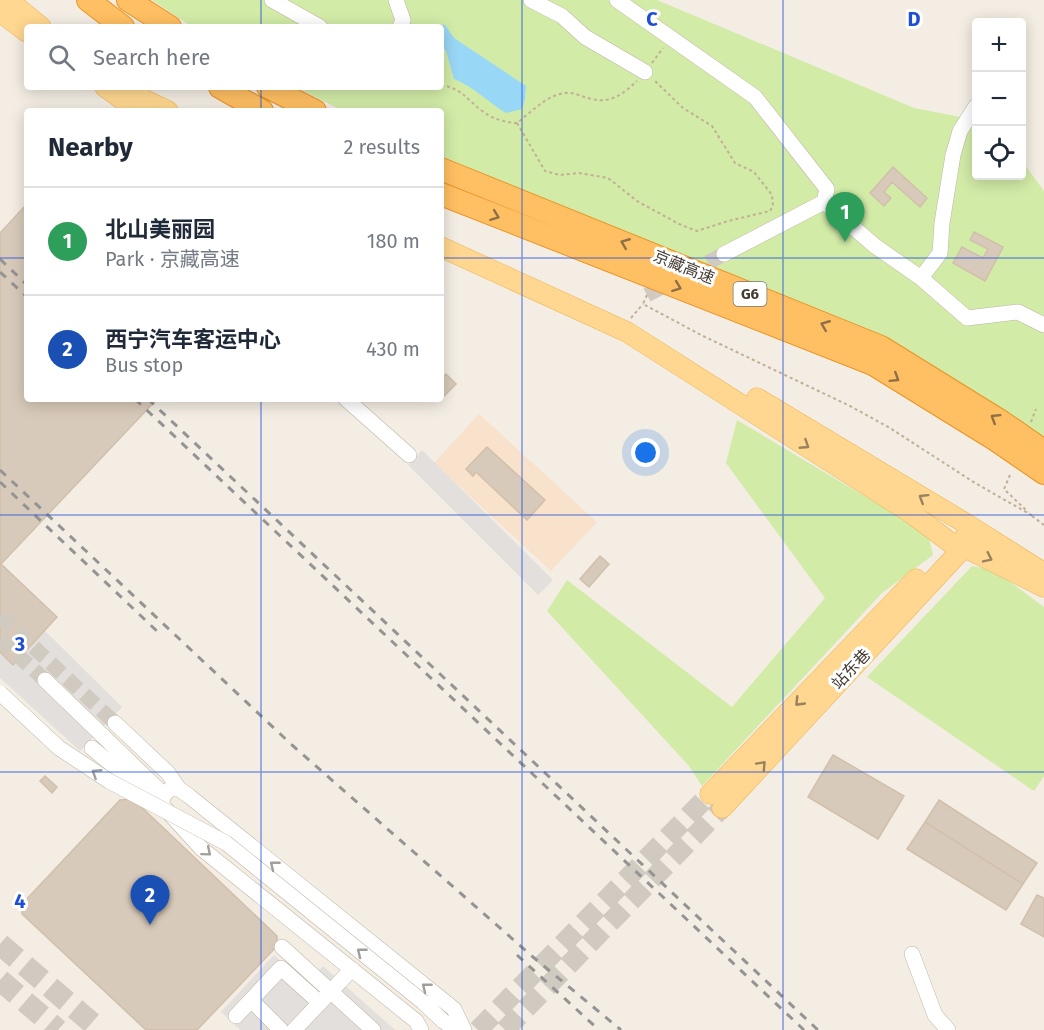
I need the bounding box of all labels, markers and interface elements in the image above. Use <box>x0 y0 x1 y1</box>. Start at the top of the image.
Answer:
text: C <box>646 7 658 31</box>
text: D <box>907 7 921 31</box>
map controls <box>972 18 1026 180</box>
button: + <box>972 18 1026 72</box>
search box <box>24 24 444 90</box>
icon: search <box>45 41 78 74</box>
text: Search here <box>93 44 211 71</box>
button: − <box>972 72 1026 126</box>
button: locate <box>972 126 1026 180</box>
text: Nearby <box>48 132 133 163</box>
text: 2 results <box>343 135 420 159</box>
pin: 1 <box>826 192 864 242</box>
one-way arrow <box>489 209 500 221</box>
text: 北山美丽园 <box>105 216 215 243</box>
text: 1 <box>63 229 72 253</box>
text: 180 m <box>367 229 420 253</box>
one-way arrow <box>620 238 631 251</box>
street label: 京藏高速 <box>651 246 717 288</box>
text: Park · 京藏高速 <box>105 247 240 271</box>
one-way arrow <box>671 280 682 292</box>
road number: G6 <box>734 282 766 306</box>
one-way arrow <box>820 320 831 332</box>
text: 西宁汽车客运中心 <box>105 326 281 353</box>
text: 2 <box>62 337 73 361</box>
text: 430 m <box>366 337 420 361</box>
text: Bus stop <box>105 353 183 377</box>
one-way arrow <box>889 370 899 382</box>
one-way arrow <box>991 414 1002 425</box>
your location <box>631 438 660 467</box>
one-way arrow <box>799 438 810 449</box>
one-way arrow <box>919 493 929 505</box>
one-way arrow <box>982 551 993 563</box>
text: 3 <box>14 632 25 656</box>
street label: 站东巷 <box>828 645 874 693</box>
one-way arrow <box>795 695 806 705</box>
one-way arrow <box>755 761 766 772</box>
one-way arrow <box>92 769 103 780</box>
one-way arrow <box>200 845 211 856</box>
one-way arrow <box>270 861 281 872</box>
pin: 2 <box>130 876 170 925</box>
text: 4 <box>14 889 26 913</box>
one-way arrow <box>357 948 368 959</box>
one-way arrow <box>422 983 433 994</box>

